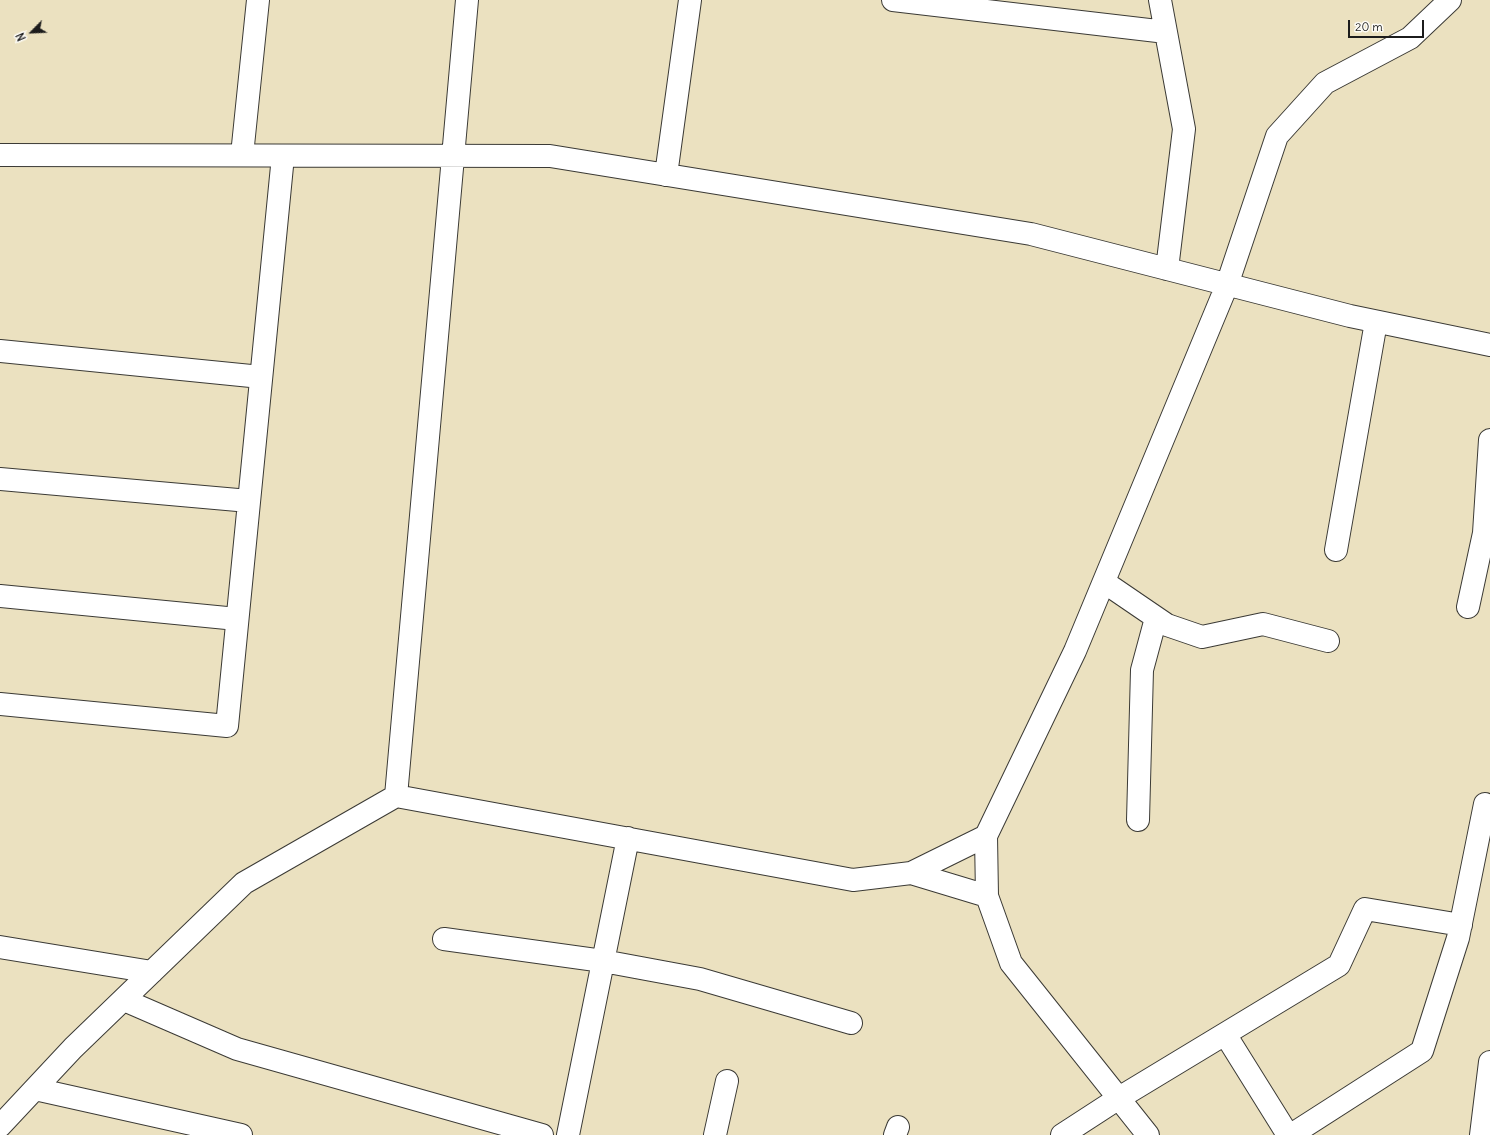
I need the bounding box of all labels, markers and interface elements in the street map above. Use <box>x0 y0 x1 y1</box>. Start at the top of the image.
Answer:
north arrow <box>12 12 52 52</box>
scale bar <box>1350 12 1426 38</box>
text: 20 m <box>1355 19 1383 34</box>
text: N <box>13 31 29 43</box>

